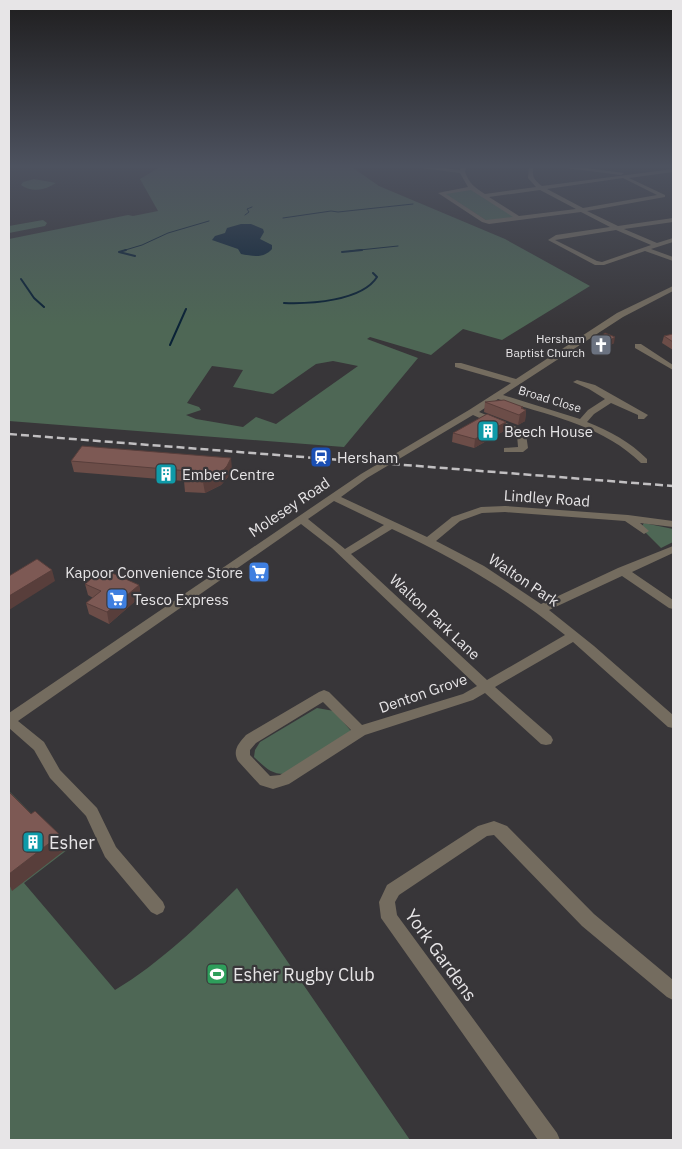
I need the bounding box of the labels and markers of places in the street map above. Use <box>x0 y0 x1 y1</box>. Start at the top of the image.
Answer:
place label: Hersham Baptist Church <box>506 331 585 360</box>
church icon: Hersham Baptist Church <box>589 333 613 357</box>
building icon: Beech House <box>476 419 500 443</box>
place label: Beech House <box>504 422 593 441</box>
station icon: Hersham <box>309 445 333 469</box>
place label: Hersham <box>337 448 398 467</box>
building icon: Ember Centre <box>154 462 178 486</box>
place label: Ember Centre <box>182 465 275 484</box>
supermarket icon: Kapoor Convenience Store <box>247 560 271 584</box>
place label: Kapoor Convenience Store <box>65 563 243 582</box>
supermarket icon: Tesco Express <box>105 587 129 611</box>
place label: Tesco Express <box>133 590 229 609</box>
building icon: Esher <box>21 830 45 854</box>
place label: Esher <box>49 831 95 854</box>
sports icon: Esher Rugby Club <box>205 962 229 986</box>
place label: Esher Rugby Club <box>233 963 375 986</box>

